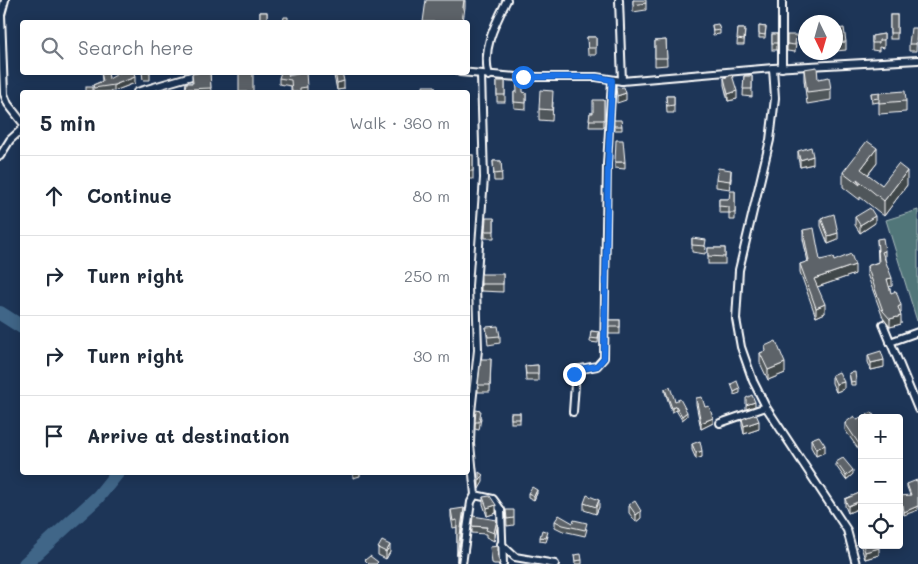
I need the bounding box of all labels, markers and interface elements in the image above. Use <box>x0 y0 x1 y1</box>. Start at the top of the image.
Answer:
north arrow <box>798 15 843 60</box>
search box <box>20 20 470 75</box>
icon: search <box>38 34 66 62</box>
text: Search here <box>78 35 194 60</box>
route start <box>512 66 535 89</box>
text: 5 min <box>40 109 96 136</box>
text: Walk · 360 m <box>349 112 450 133</box>
icon: ahead <box>40 182 68 210</box>
text: Continue <box>87 183 172 208</box>
text: 80 m <box>413 185 450 206</box>
icon: right <box>40 262 68 290</box>
text: Turn right <box>87 263 184 288</box>
text: 250 m <box>404 265 450 286</box>
icon: right <box>40 342 68 370</box>
text: Turn right <box>87 343 184 368</box>
text: 30 m <box>413 345 450 366</box>
route end <box>563 363 586 386</box>
map controls <box>858 414 903 549</box>
button: + <box>858 414 903 459</box>
icon: arrive <box>40 422 68 450</box>
text: Arrive at destination <box>87 423 290 448</box>
button: − <box>858 459 903 504</box>
button: locate <box>858 504 903 549</box>

